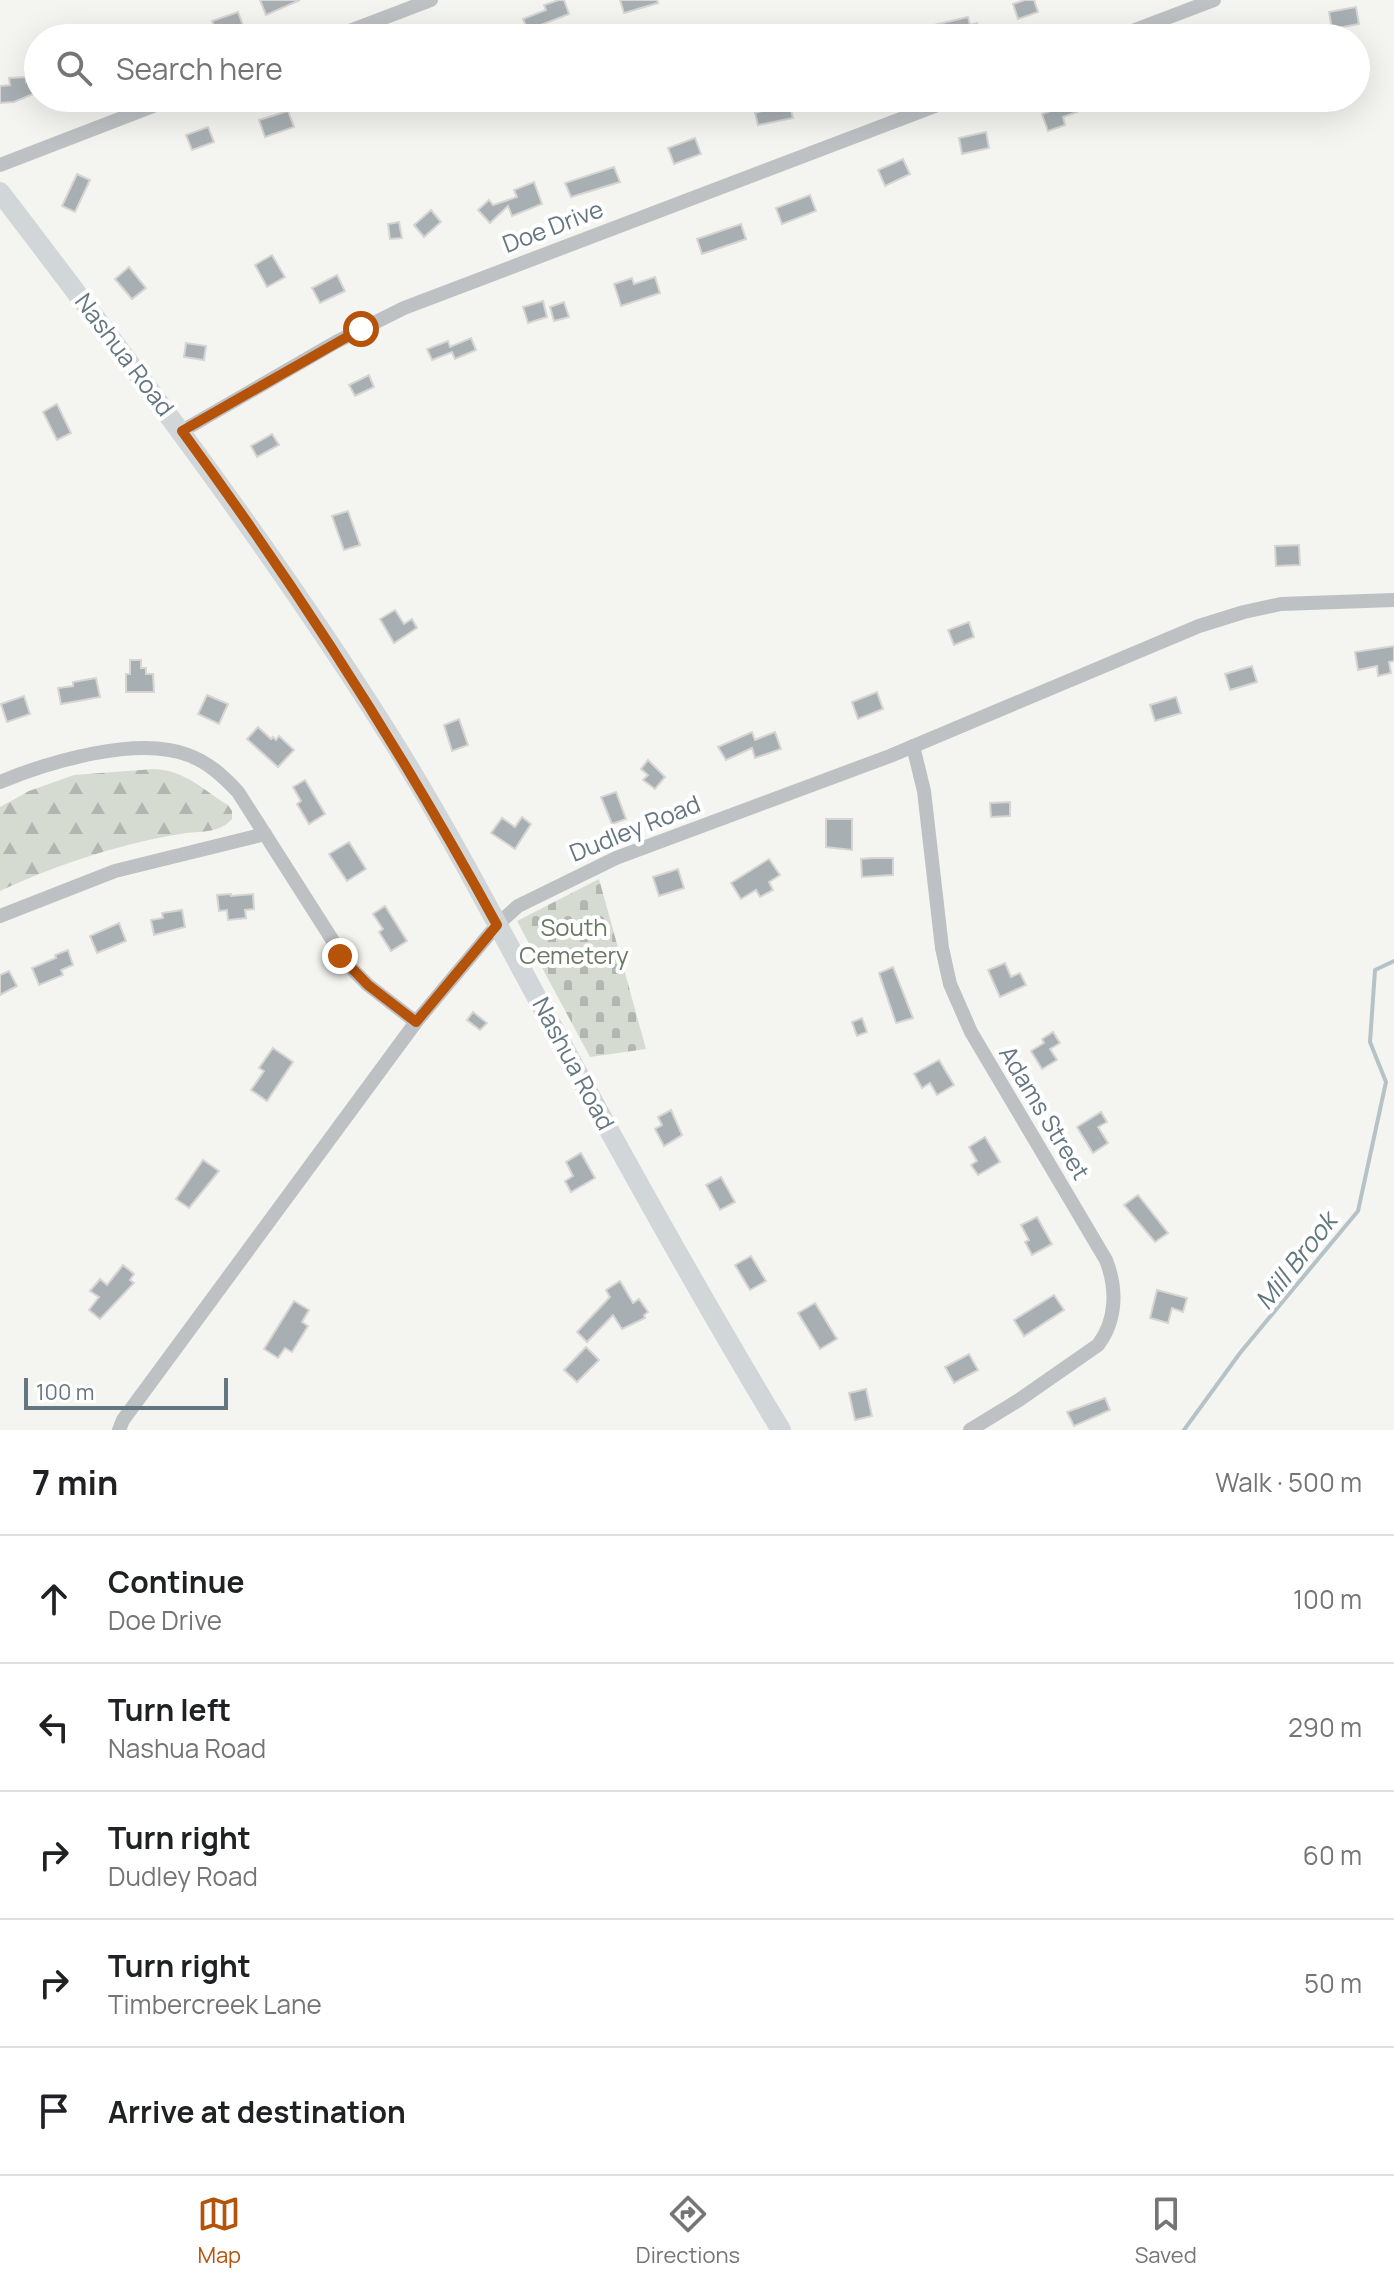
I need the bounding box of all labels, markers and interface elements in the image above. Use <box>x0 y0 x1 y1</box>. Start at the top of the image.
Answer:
search box <box>24 24 1370 112</box>
icon: search <box>52 46 96 90</box>
text: Search here <box>116 48 283 89</box>
street label: Doe Drive <box>497 191 608 260</box>
street label: Nashua Road <box>68 286 182 422</box>
route start <box>343 311 379 347</box>
street label: Dudley Road <box>564 786 705 869</box>
park label: South Cemetery <box>519 910 629 971</box>
route end <box>322 938 358 974</box>
street label: Nashua Road <box>526 991 623 1135</box>
street label: Adams Street <box>992 1039 1098 1185</box>
water label: Mill Brook <box>1246 1201 1347 1316</box>
scale bar <box>24 1374 228 1410</box>
text: 100 m <box>36 1377 94 1407</box>
text: 7 min <box>32 1459 118 1505</box>
text: Walk · 500 m <box>1215 1464 1362 1500</box>
text: Continue <box>108 1561 244 1602</box>
icon: ahead <box>32 1577 76 1621</box>
text: 100 m <box>1293 1581 1362 1617</box>
text: Doe Drive <box>108 1602 222 1638</box>
text: Turn left <box>108 1689 231 1730</box>
icon: left <box>32 1705 76 1749</box>
text: 290 m <box>1288 1709 1362 1745</box>
text: Nashua Road <box>108 1730 266 1766</box>
text: Turn right <box>108 1817 251 1858</box>
icon: right <box>32 1833 76 1877</box>
text: 60 m <box>1303 1837 1362 1873</box>
text: Dudley Road <box>108 1858 258 1894</box>
text: Turn right <box>108 1945 251 1986</box>
icon: right <box>32 1961 76 2005</box>
text: 50 m <box>1304 1965 1362 2001</box>
text: Timbercreek Lane <box>108 1986 322 2022</box>
icon: arrive <box>32 2089 76 2133</box>
text: Arrive at destination <box>108 2091 406 2132</box>
tab: Map <box>197 2192 241 2270</box>
tab: Directions <box>636 2192 740 2270</box>
tab: Saved <box>1135 2192 1197 2270</box>

